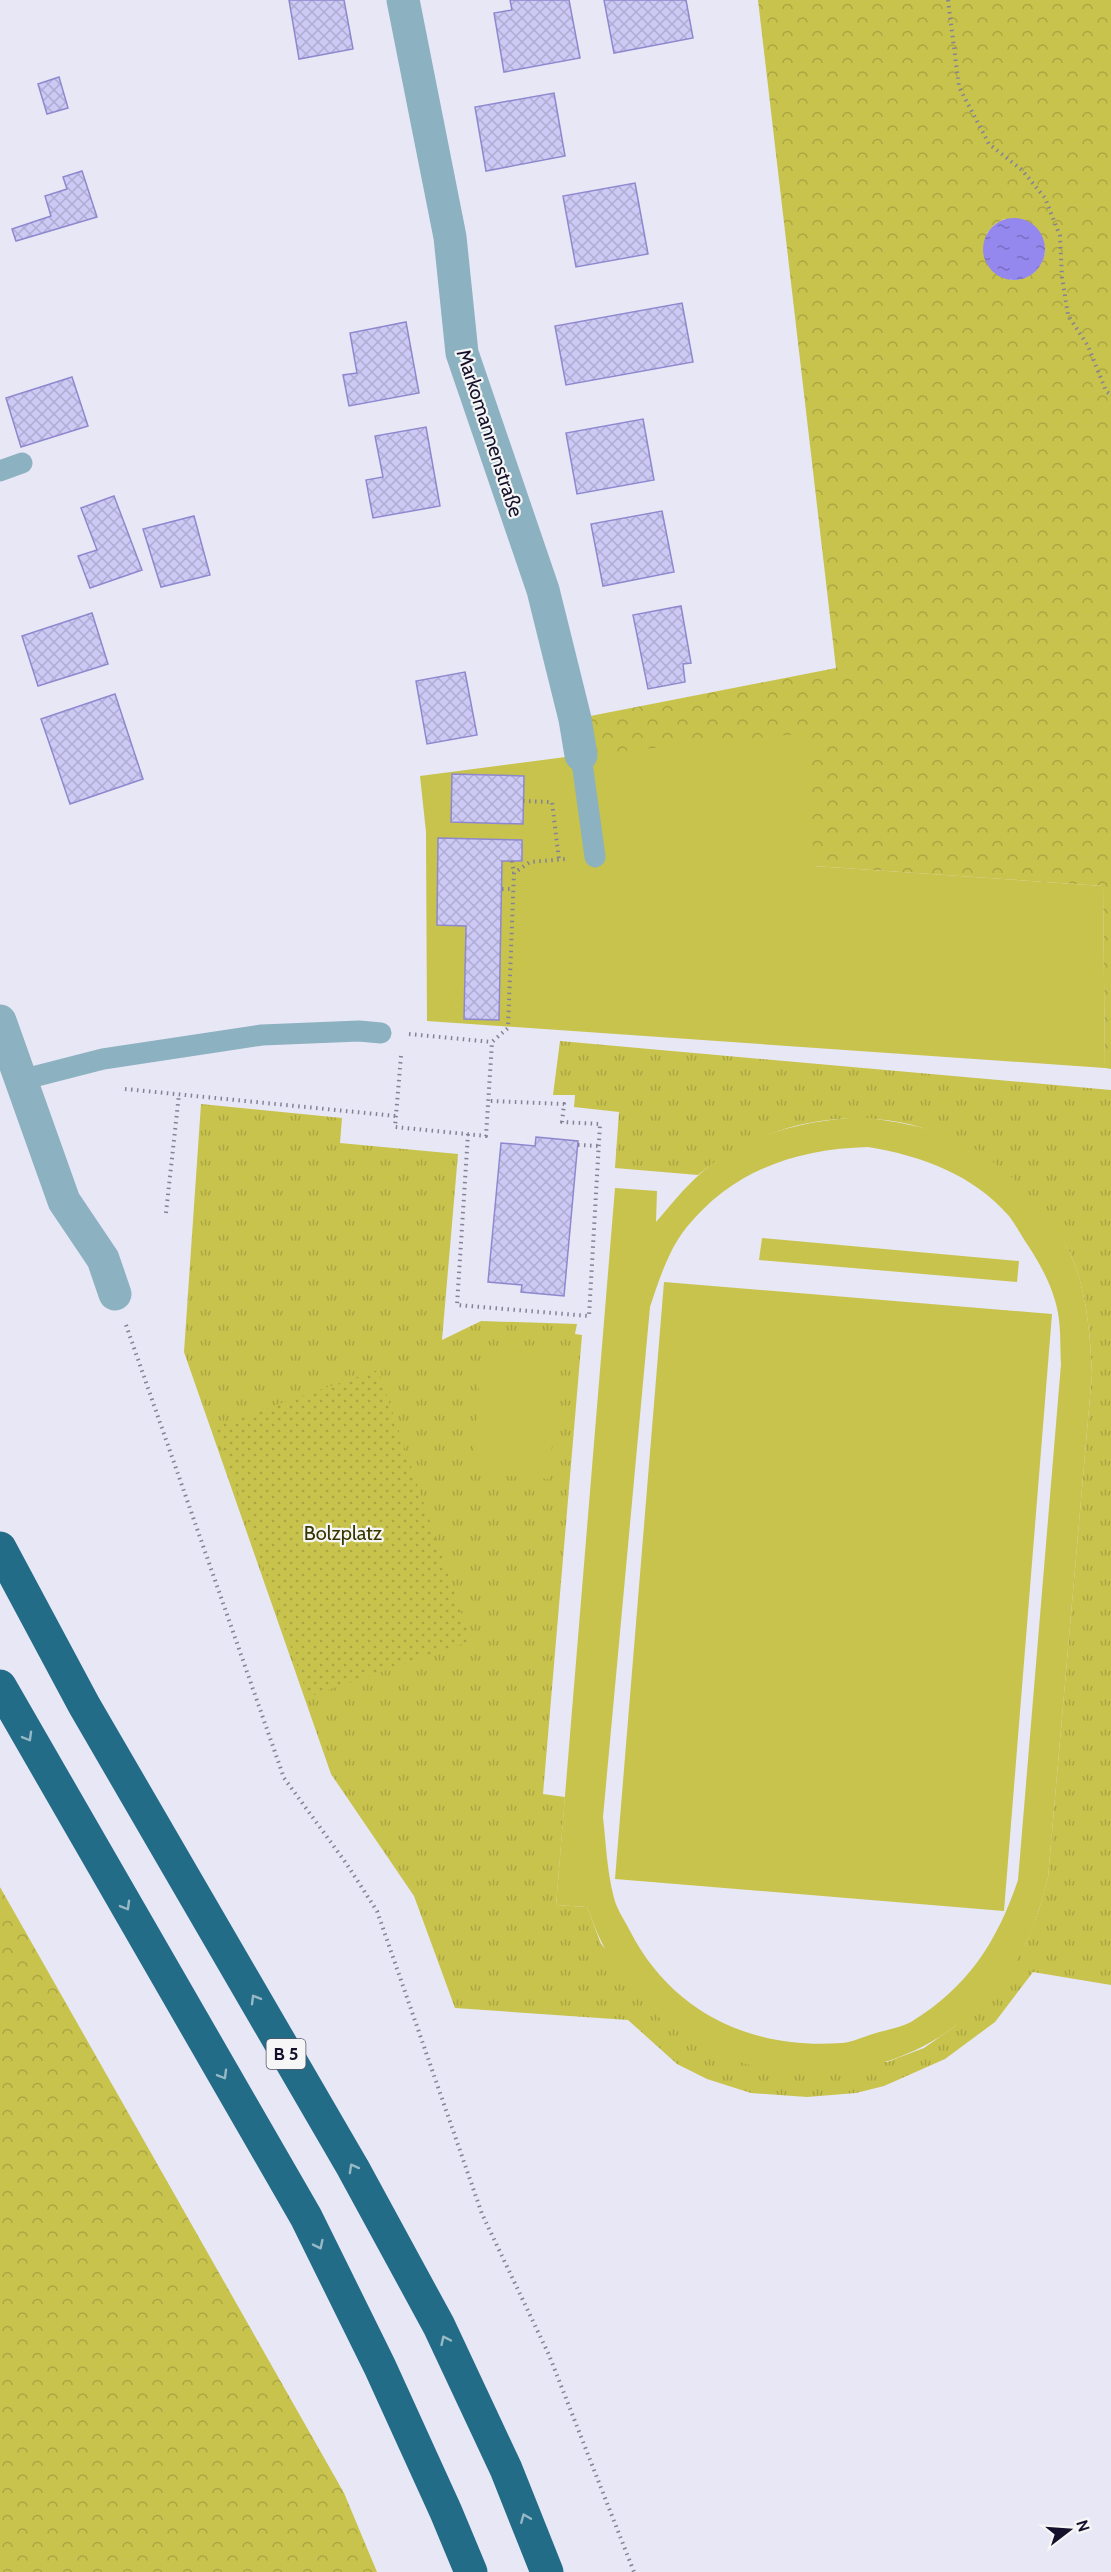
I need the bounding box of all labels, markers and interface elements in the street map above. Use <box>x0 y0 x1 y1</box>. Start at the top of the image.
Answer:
street label: Markomannenstraße <box>452 346 528 520</box>
park label: Bolzplatz <box>304 1521 382 1545</box>
one-way arrow <box>21 1731 33 1741</box>
one-way arrow <box>119 1900 130 1910</box>
one-way arrow <box>251 1995 262 2006</box>
road number: B 5 <box>266 2039 306 2069</box>
one-way arrow <box>216 2069 228 2079</box>
one-way arrow <box>348 2164 360 2175</box>
one-way arrow <box>312 2238 324 2249</box>
one-way arrow <box>441 2335 453 2346</box>
north arrow <box>1039 2500 1099 2560</box>
one-way arrow <box>520 2513 532 2524</box>
text: N <box>1072 2518 1094 2534</box>

